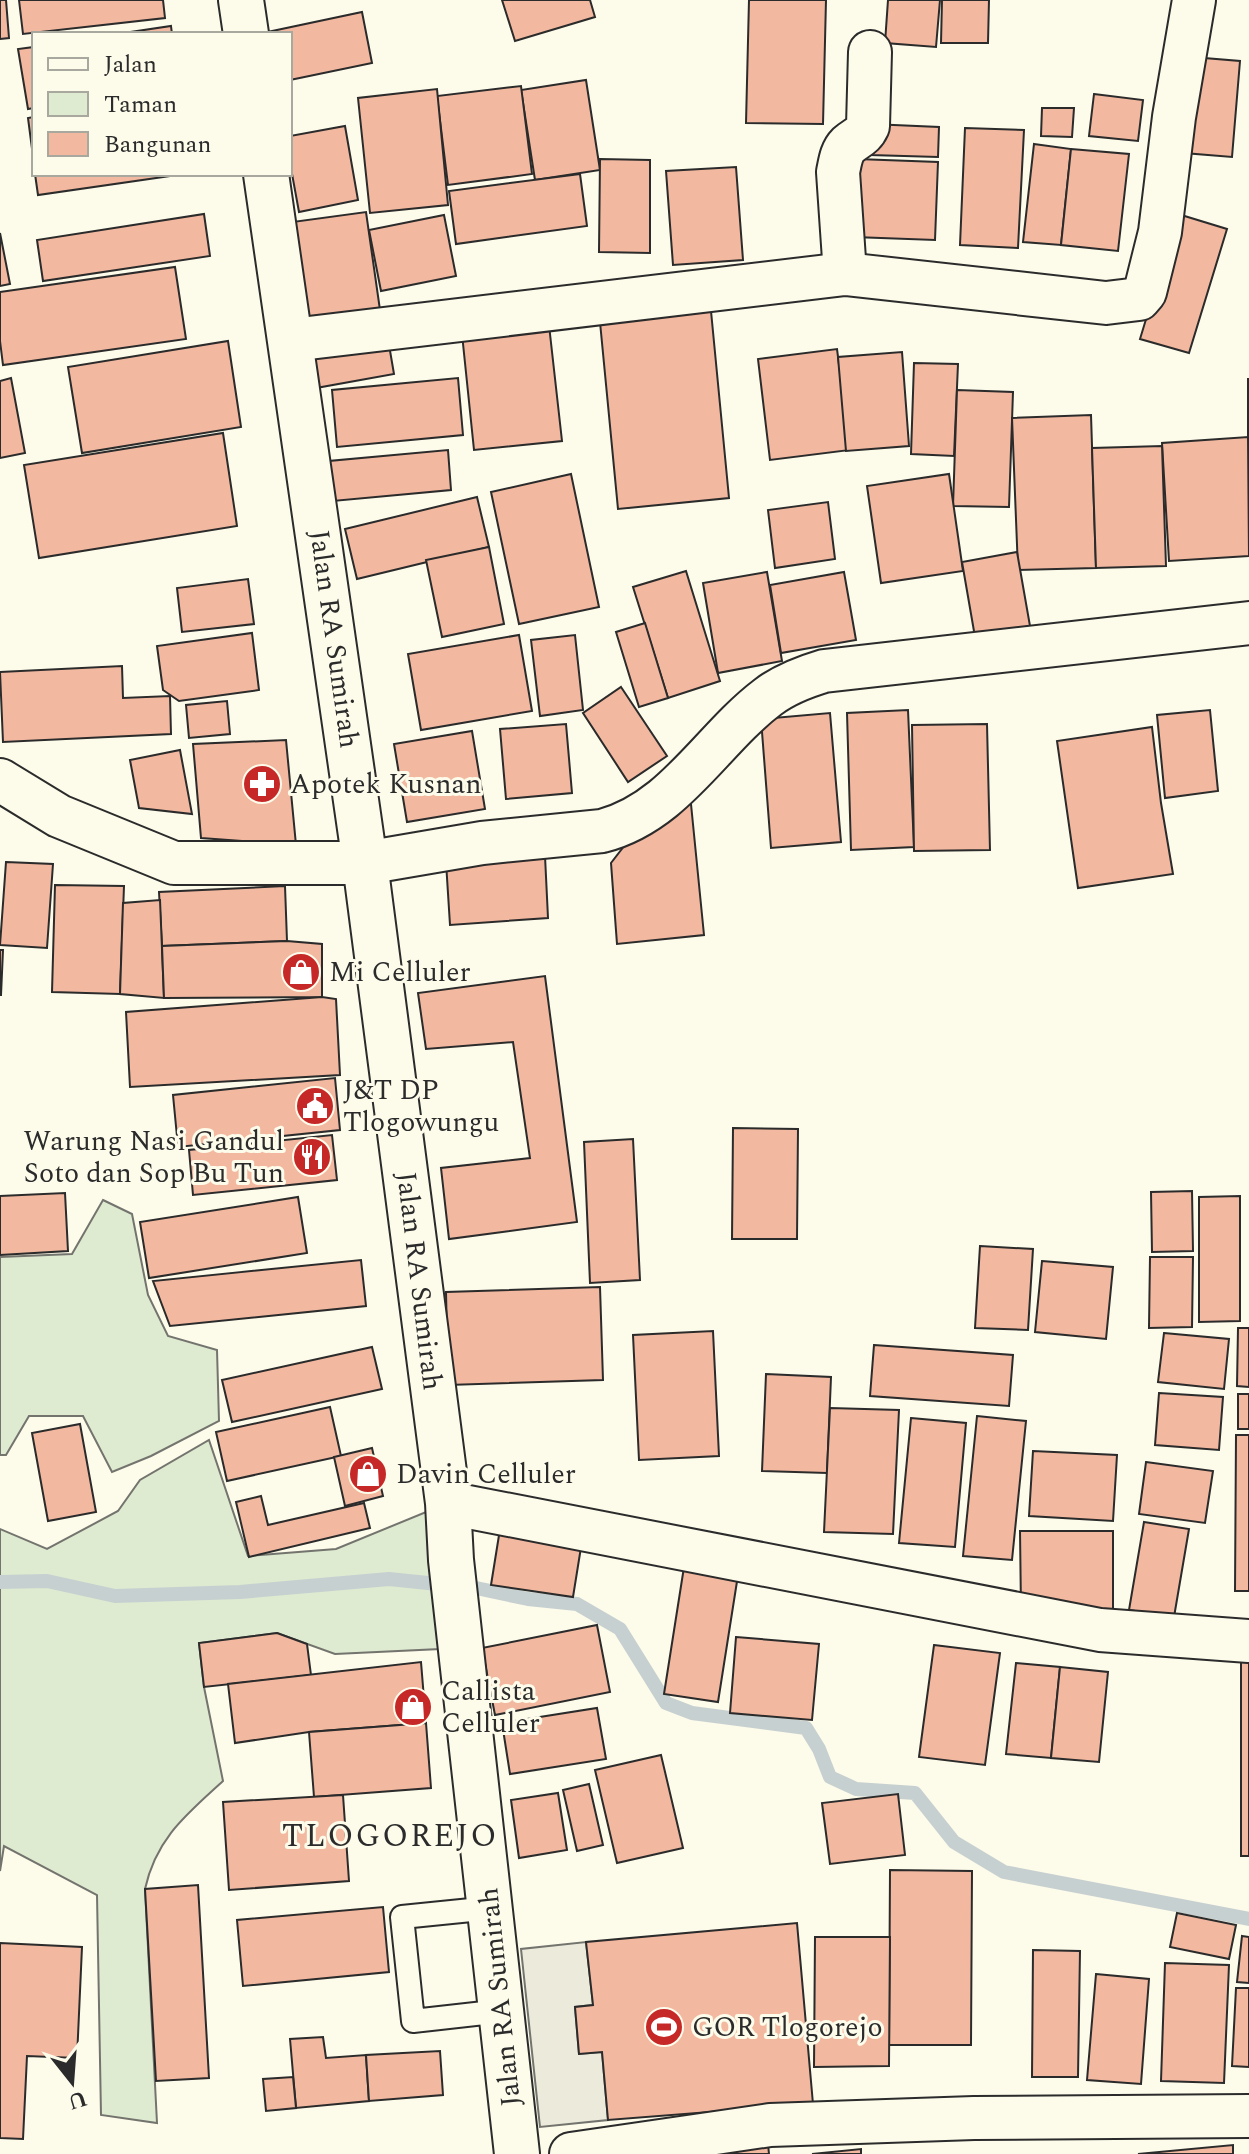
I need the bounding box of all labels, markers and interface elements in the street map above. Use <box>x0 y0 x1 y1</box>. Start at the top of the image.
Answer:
legend <box>32 32 292 176</box>
text: Jalan <box>104 47 157 83</box>
text: Taman <box>104 87 177 123</box>
text: Bangunan <box>104 127 212 163</box>
street label: Jalan RA Sumirah <box>297 527 371 751</box>
pharmacy icon: Apotek Kusnan <box>241 763 283 805</box>
place label: Apotek Kusnan <box>290 763 481 806</box>
shop icon: Mi Celluler <box>280 951 322 993</box>
place label: Mi Celluler <box>329 951 471 994</box>
place label: J&T DP Tlogowungu <box>343 1069 499 1144</box>
public building icon: J&T DP Tlogowungu <box>294 1085 336 1127</box>
place label: Warung Nasi Gandul Soto dan Sop Bu Tun <box>23 1120 284 1195</box>
restaurant icon: Warung Nasi Gandul Soto dan Sop Bu Tun <box>291 1136 333 1178</box>
street label: Jalan RA Sumirah <box>384 1169 454 1393</box>
shop icon: Davin Celluler <box>347 1453 389 1495</box>
place label: Davin Celluler <box>396 1453 576 1496</box>
place label: Callista Celluler <box>441 1670 540 1745</box>
shop icon: Callista Celluler <box>392 1686 434 1728</box>
district label: TLOGOREJO <box>282 1812 498 1861</box>
street label: Jalan RA Sumirah <box>467 1885 533 2109</box>
sports icon: GOR Tlogorejo <box>643 2006 685 2048</box>
place label: GOR Tlogorejo <box>692 2006 883 2049</box>
north arrow <box>32 2042 112 2122</box>
text: U <box>64 2081 91 2118</box>

